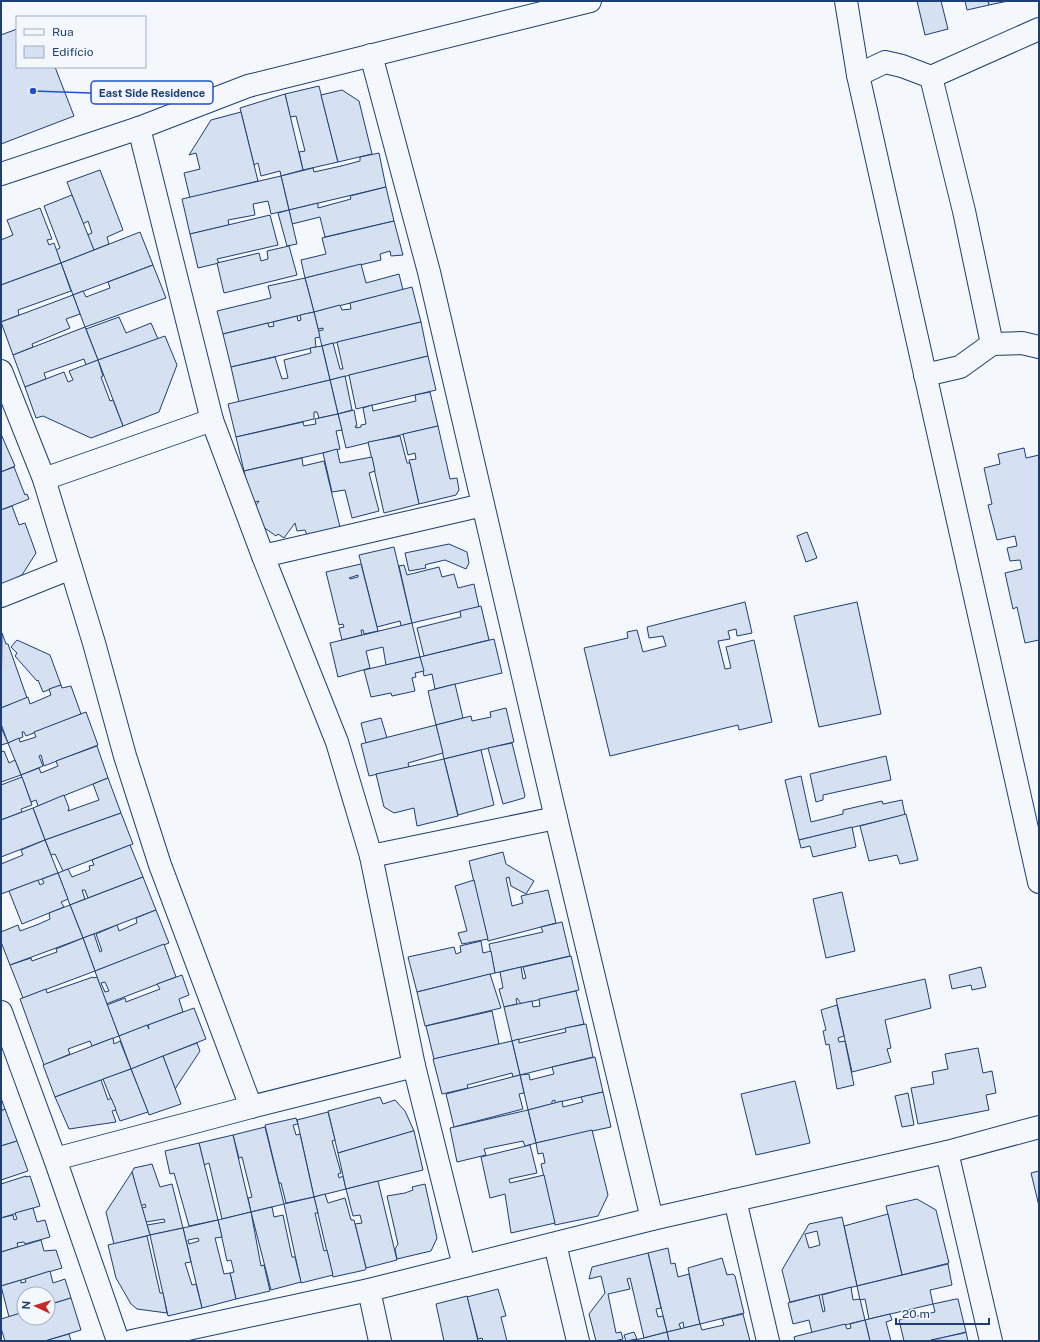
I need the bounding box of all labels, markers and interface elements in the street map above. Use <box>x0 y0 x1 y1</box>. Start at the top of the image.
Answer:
legend <box>16 16 146 68</box>
text: Rua <box>52 25 74 39</box>
text: Edifício <box>52 45 94 59</box>
callout: East Side Residence <box>91 81 213 104</box>
text: East Side Residence <box>99 87 205 99</box>
north arrow <box>16 1286 56 1326</box>
scale bar <box>896 1300 989 1326</box>
text: N <box>20 1301 32 1310</box>
text: 20 m <box>902 1307 930 1321</box>

